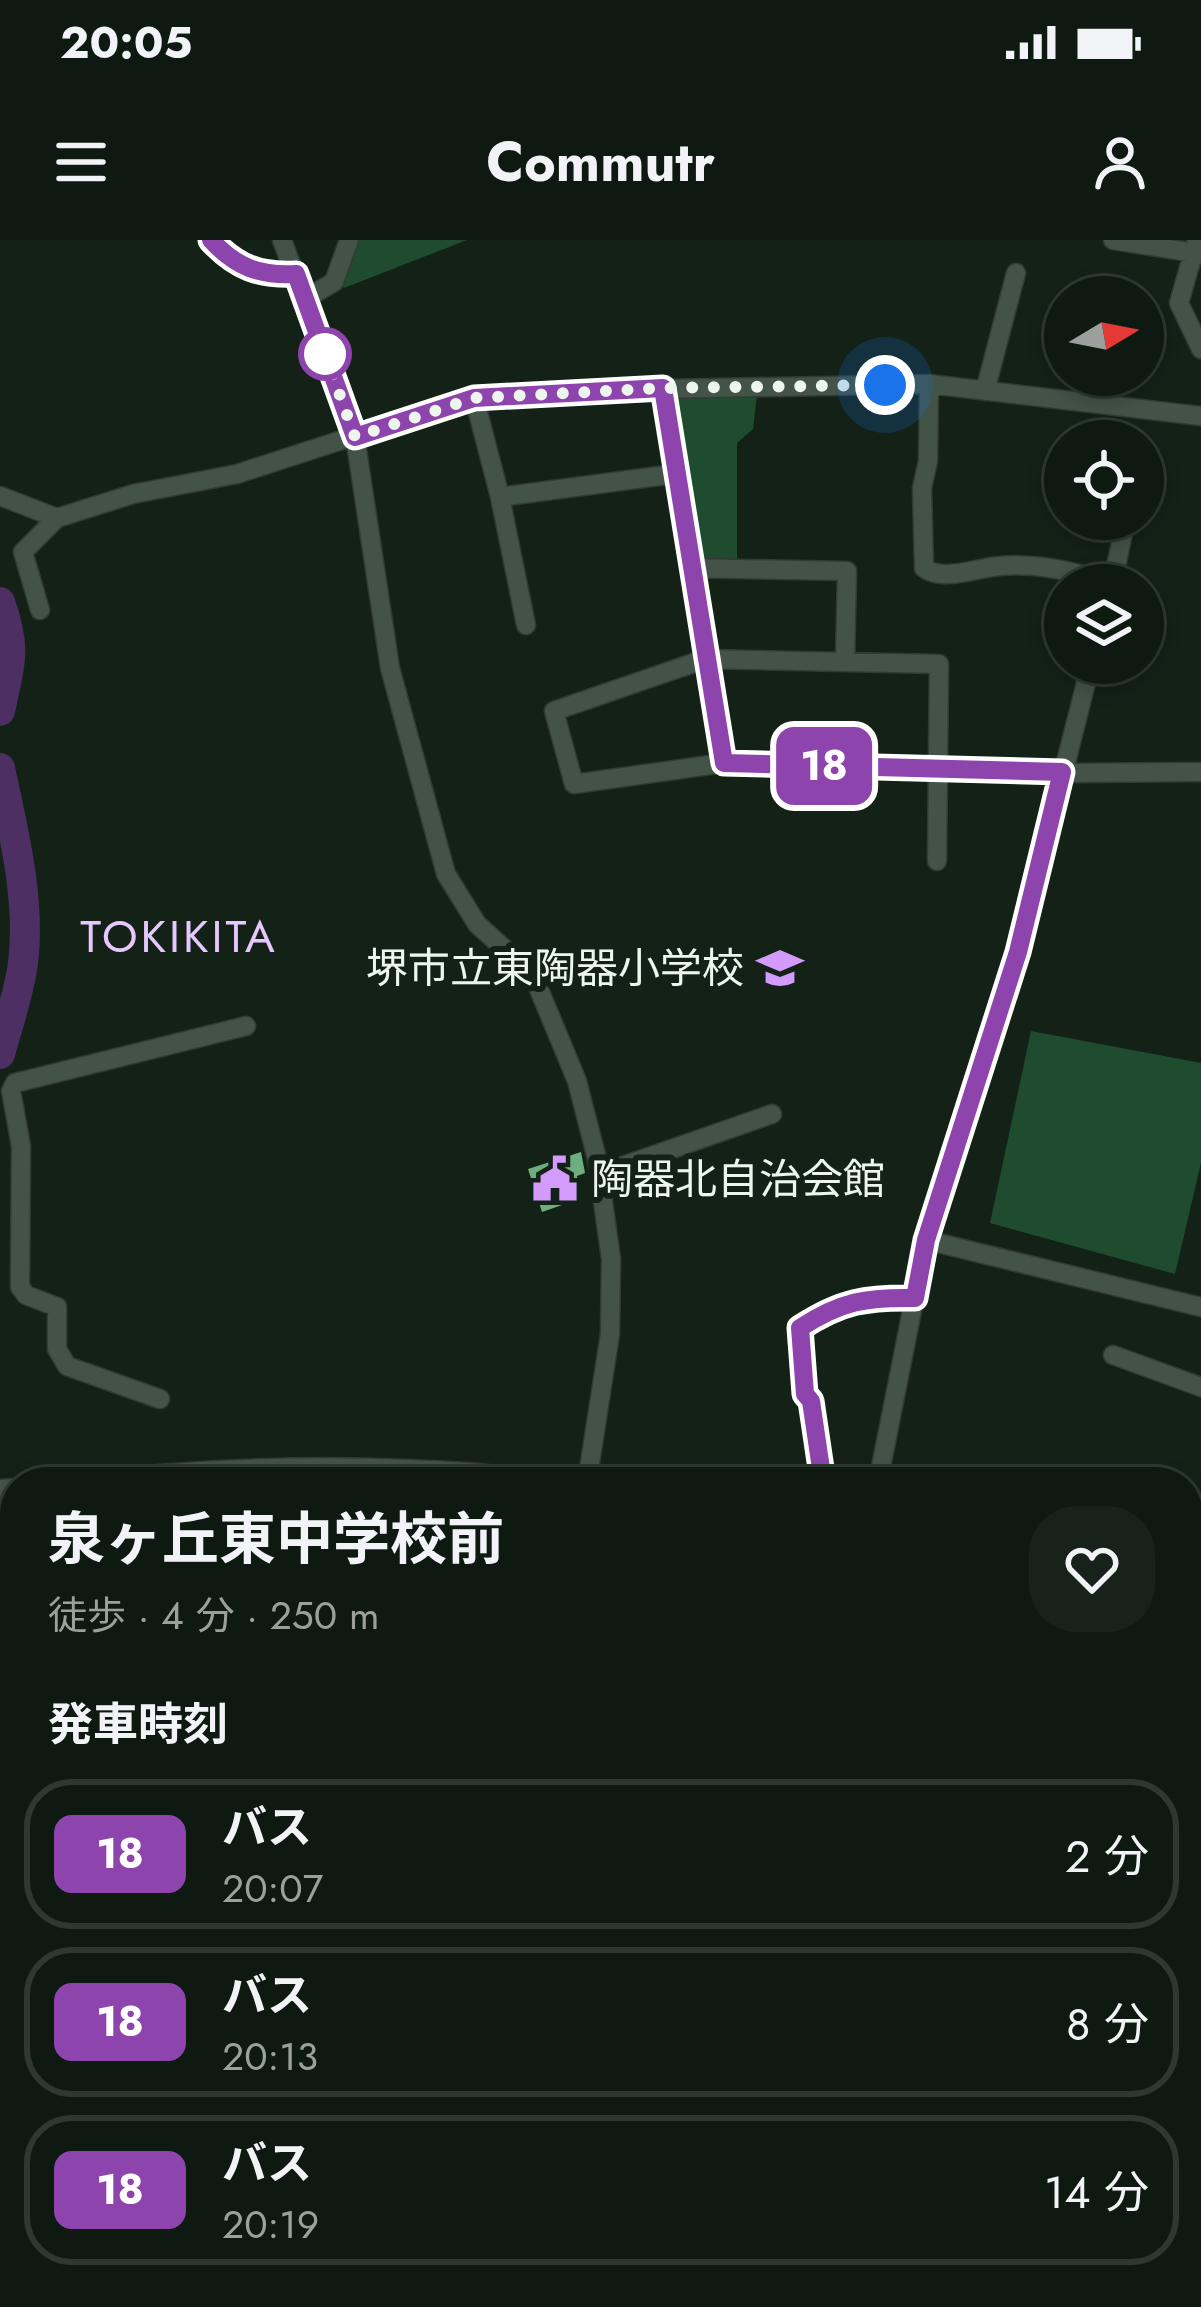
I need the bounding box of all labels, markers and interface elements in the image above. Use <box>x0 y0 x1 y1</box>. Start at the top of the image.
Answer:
text: 20:05 <box>60 10 193 75</box>
text: Commutr <box>486 123 715 201</box>
icon: menu <box>48 129 114 195</box>
icon: person <box>1087 129 1153 195</box>
north arrow <box>1044 276 1164 396</box>
map controls <box>1044 276 1164 684</box>
unlabelled marker <box>300 329 350 379</box>
your location <box>855 355 915 415</box>
button: locate <box>1044 420 1164 540</box>
button: layers <box>1044 564 1164 684</box>
line badge: 18 <box>770 727 878 805</box>
text: 18 <box>800 735 848 796</box>
district label: TOKIKITA <box>80 904 278 969</box>
place label: 堺市立東陶器小学校 <box>366 938 744 999</box>
school or university icon: 堺市立東陶器小学校 <box>755 943 805 993</box>
place label: 陶器北自治会館 <box>591 1149 885 1210</box>
public building icon: 陶器北自治会館 <box>530 1154 580 1204</box>
text: 泉ヶ丘東中学校前 <box>48 1498 504 1580</box>
button: heart <box>1029 1506 1155 1632</box>
text: 徒歩 · 4 分 · 250 m <box>48 1587 379 1644</box>
text: 発車時刻 <box>48 1692 228 1757</box>
text: バス <box>222 1795 312 1860</box>
text: 18 <box>96 1823 144 1884</box>
text: 2 分 <box>1065 1824 1149 1889</box>
text: 20:07 <box>222 1860 323 1917</box>
text: バス <box>222 1963 312 2028</box>
text: 18 <box>96 1991 144 2052</box>
text: 8 分 <box>1066 1992 1149 2057</box>
text: 20:13 <box>222 2028 318 2085</box>
text: バス <box>222 2131 312 2196</box>
text: 18 <box>96 2159 144 2220</box>
text: 14 分 <box>1044 2160 1149 2225</box>
text: 20:19 <box>222 2196 319 2253</box>

